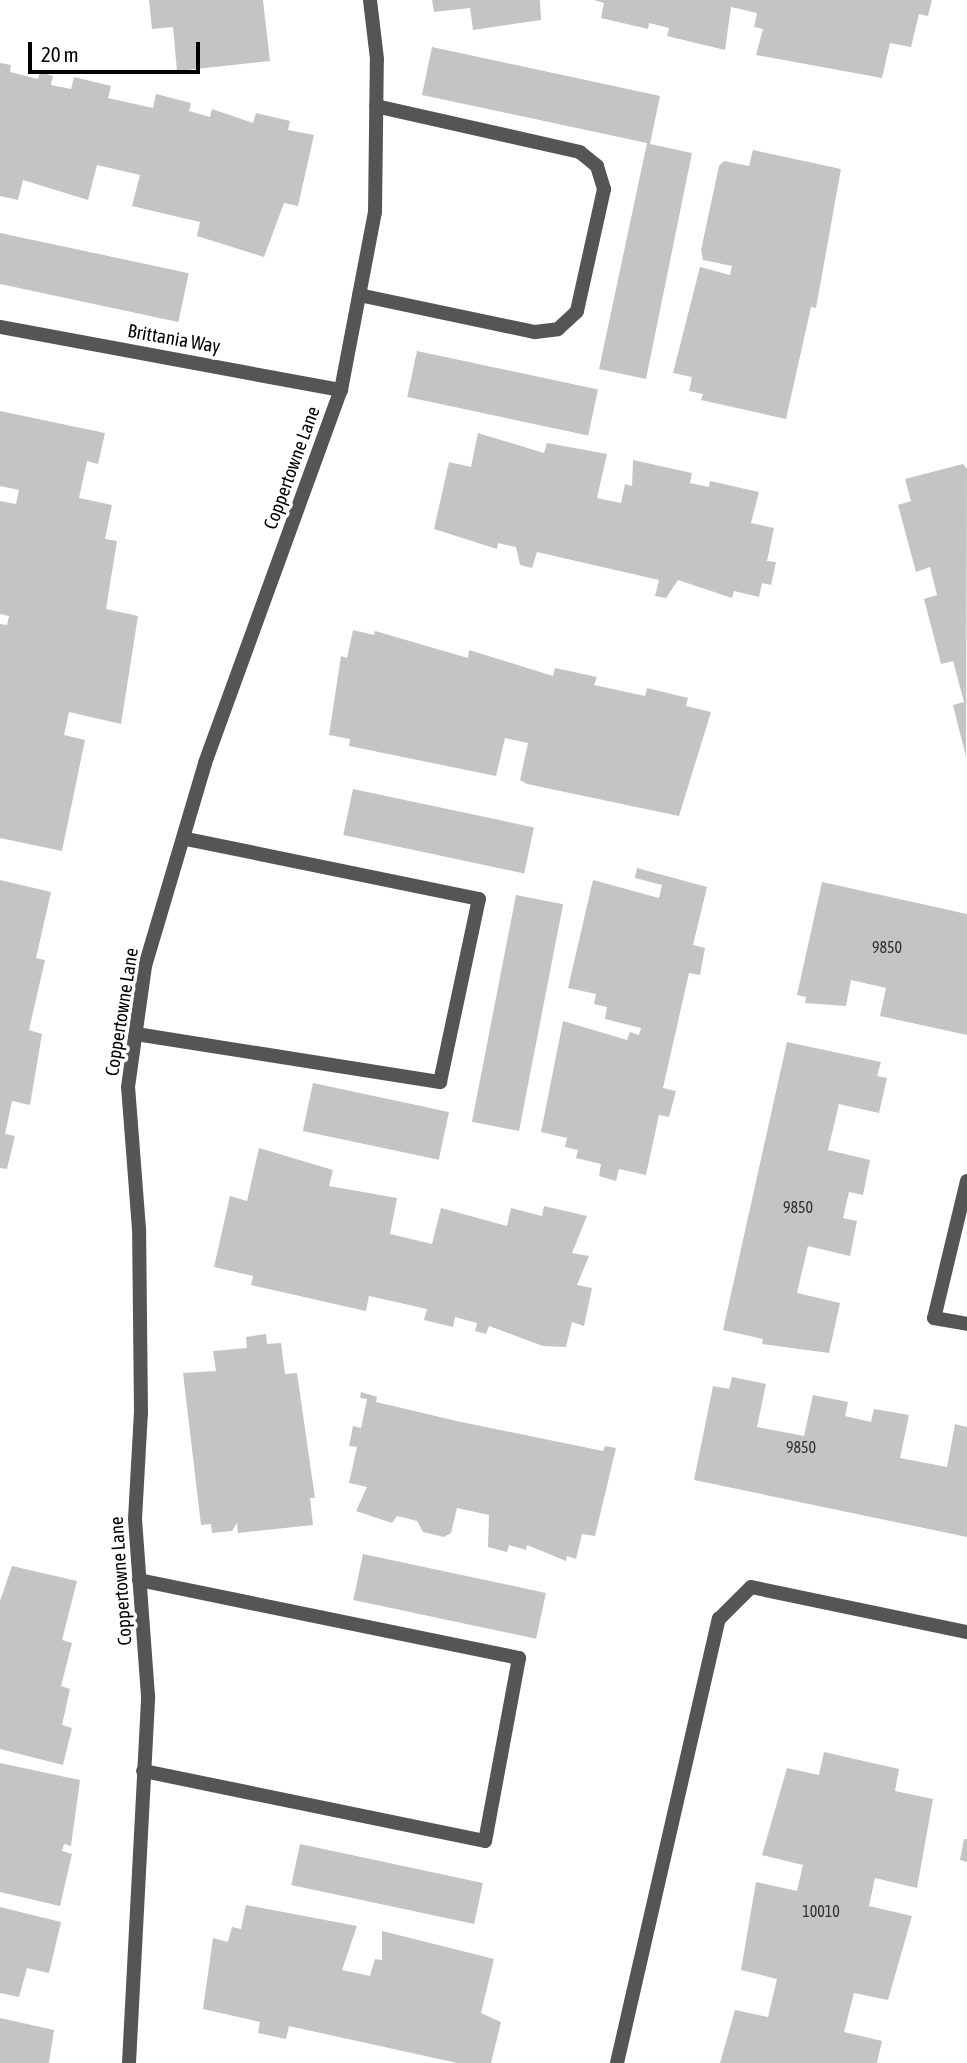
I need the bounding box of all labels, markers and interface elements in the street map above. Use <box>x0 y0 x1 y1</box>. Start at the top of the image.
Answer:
scale bar <box>32 28 203 72</box>
text: 20 m <box>41 42 79 66</box>
street label: Brittania Way <box>126 320 222 358</box>
street label: Coppertowne Lane <box>259 403 325 533</box>
house number: 9850 <box>872 937 902 957</box>
street label: Coppertowne Lane <box>101 946 143 1078</box>
house number: 9850 <box>783 1197 813 1217</box>
house number: 9850 <box>786 1437 816 1457</box>
street label: Coppertowne Lane <box>105 1516 137 1646</box>
house number: 10010 <box>802 1901 840 1921</box>

